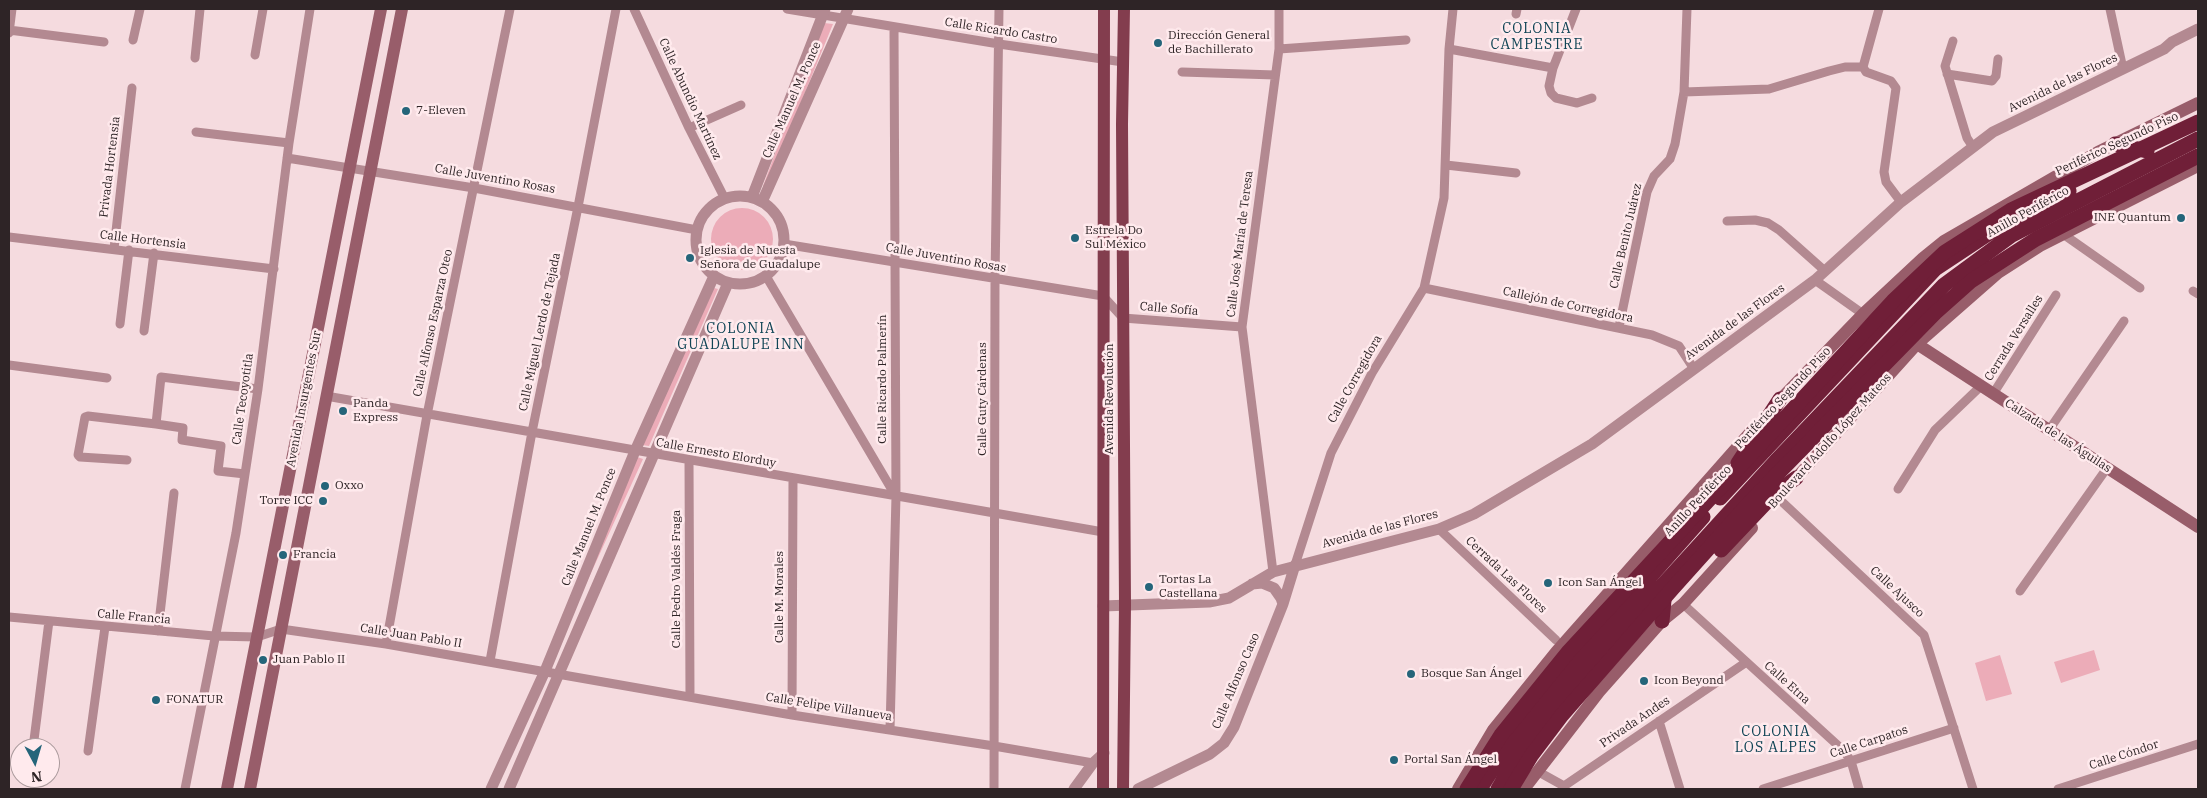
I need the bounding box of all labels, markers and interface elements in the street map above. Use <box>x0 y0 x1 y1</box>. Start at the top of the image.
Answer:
street label: Calle Ricardo Castro <box>944 15 1058 47</box>
district label: COLONIA CAMPESTRE <box>1489 21 1585 54</box>
place label: Dirección General de Bachillerato <box>1168 29 1270 57</box>
street label: Calle Abundio Martínez <box>656 36 724 162</box>
marker: Dirección General de Bachillerato <box>1152 37 1164 49</box>
street label: Calle Manuel M. Ponce <box>760 39 824 161</box>
street label: Avenida de las Flores <box>2006 50 2120 116</box>
place label: 7-Eleven <box>416 104 466 118</box>
marker: 7-Eleven <box>400 105 412 117</box>
street label: Periférico Segundo Piso <box>2053 109 2181 179</box>
street label: Privada Hortensia <box>97 115 123 219</box>
street label: Calle Juventino Rosas <box>434 161 556 197</box>
street label: Calle José María de Teresa <box>1224 170 1256 318</box>
street label: Calle Benito Juárez <box>1607 182 1645 290</box>
street label: Anillo Periférico <box>1984 183 2072 241</box>
place label: INE Quantum <box>2094 211 2171 225</box>
marker: INE Quantum <box>2175 212 2187 224</box>
place label: Estrela Do Sul México <box>1085 224 1146 252</box>
street label: Calle Hortensia <box>99 228 187 252</box>
marker: Estrela Do Sul México <box>1069 232 1081 244</box>
street label: Calle Juventino Rosas <box>885 240 1007 276</box>
place label: Iglesia de Nuesta Señora de Guadalupe <box>700 244 821 272</box>
street label: Calle Alfonso Esparza Oteo <box>410 248 456 398</box>
street label: Calle Miguel Lerdo de Tejada <box>516 251 564 413</box>
marker: Iglesia de Nuesta Señora de Guadalupe <box>684 252 696 264</box>
street label: Avenida de las Flores <box>1682 281 1788 363</box>
street label: Callejón de Corregidora <box>1501 284 1635 326</box>
street label: Cerrada Versalles <box>1982 292 2046 384</box>
street label: Calle Sofía <box>1139 299 1199 319</box>
street label: Calle Ricardo Palmerín <box>876 314 890 444</box>
district label: COLONIA GUADALUPE INN <box>676 321 806 354</box>
street label: Avenida Insurgentes Sur <box>284 329 324 469</box>
street label: Calle Corregidora <box>1325 332 1385 426</box>
street label: Calle Guty Cárdenas <box>976 342 990 456</box>
street label: Avenida Revolución <box>1103 343 1117 455</box>
street label: Periférico Segundo Piso <box>1732 344 1834 452</box>
street label: Calle Tecoyotitla <box>229 352 257 446</box>
street label: Boulevard Adolfo López Mateos <box>1766 371 1894 511</box>
street label: Calzada de las Águilas <box>2002 396 2114 476</box>
place label: Panda Express <box>353 397 398 425</box>
marker: Panda Express <box>337 405 349 417</box>
street label: Calle Ernesto Elorduy <box>655 435 777 471</box>
street label: Anillo Periférico <box>1661 463 1735 539</box>
street label: Calle Manuel M. Ponce <box>559 466 619 588</box>
place label: Oxxo <box>335 479 364 493</box>
marker: Oxxo <box>319 480 331 492</box>
place label: Torre ICC <box>260 494 313 508</box>
marker: Torre ICC <box>317 495 329 507</box>
street label: Avenida de las Flores <box>1320 507 1440 551</box>
street label: Calle Pedro Valdés Fraga <box>670 510 684 648</box>
street label: Cerrada Las Flores <box>1462 534 1550 616</box>
place label: Francia <box>293 548 336 562</box>
marker: Francia <box>277 549 289 561</box>
street label: Calle M. Morales <box>773 551 787 643</box>
street label: Calle Ajusco <box>1867 563 1927 621</box>
place label: Tortas La Castellana <box>1159 573 1218 601</box>
place label: Icon San Ángel <box>1558 576 1642 590</box>
marker: Icon San Ángel <box>1542 577 1554 589</box>
marker: Tortas La Castellana <box>1143 581 1155 593</box>
street label: Calle Francia <box>97 607 171 627</box>
street label: Calle Juan Pablo II <box>359 621 463 651</box>
street label: Calle Alfonso Caso <box>1209 631 1263 731</box>
place label: Juan Pablo II <box>273 653 345 667</box>
marker: Juan Pablo II <box>257 654 269 666</box>
street label: Calle Etna <box>1761 659 1813 707</box>
place label: Bosque San Ángel <box>1421 667 1522 681</box>
marker: Bosque San Ángel <box>1405 668 1417 680</box>
place label: Icon Beyond <box>1654 674 1724 688</box>
marker: Icon Beyond <box>1638 675 1650 687</box>
street label: Calle Felipe Villanueva <box>765 690 893 724</box>
place label: FONATUR <box>166 693 223 707</box>
street label: Privada Andes <box>1597 693 1673 751</box>
marker: FONATUR <box>150 694 162 706</box>
street label: Calle Carpatos <box>1828 723 1910 761</box>
district label: COLONIA LOS ALPES <box>1734 724 1818 756</box>
street label: Calle Cóndor <box>2087 737 2161 773</box>
north arrow <box>10 738 60 788</box>
place label: Portal San Ángel <box>1404 753 1497 767</box>
marker: Portal San Ángel <box>1388 754 1400 766</box>
text: N <box>30 767 43 786</box>

